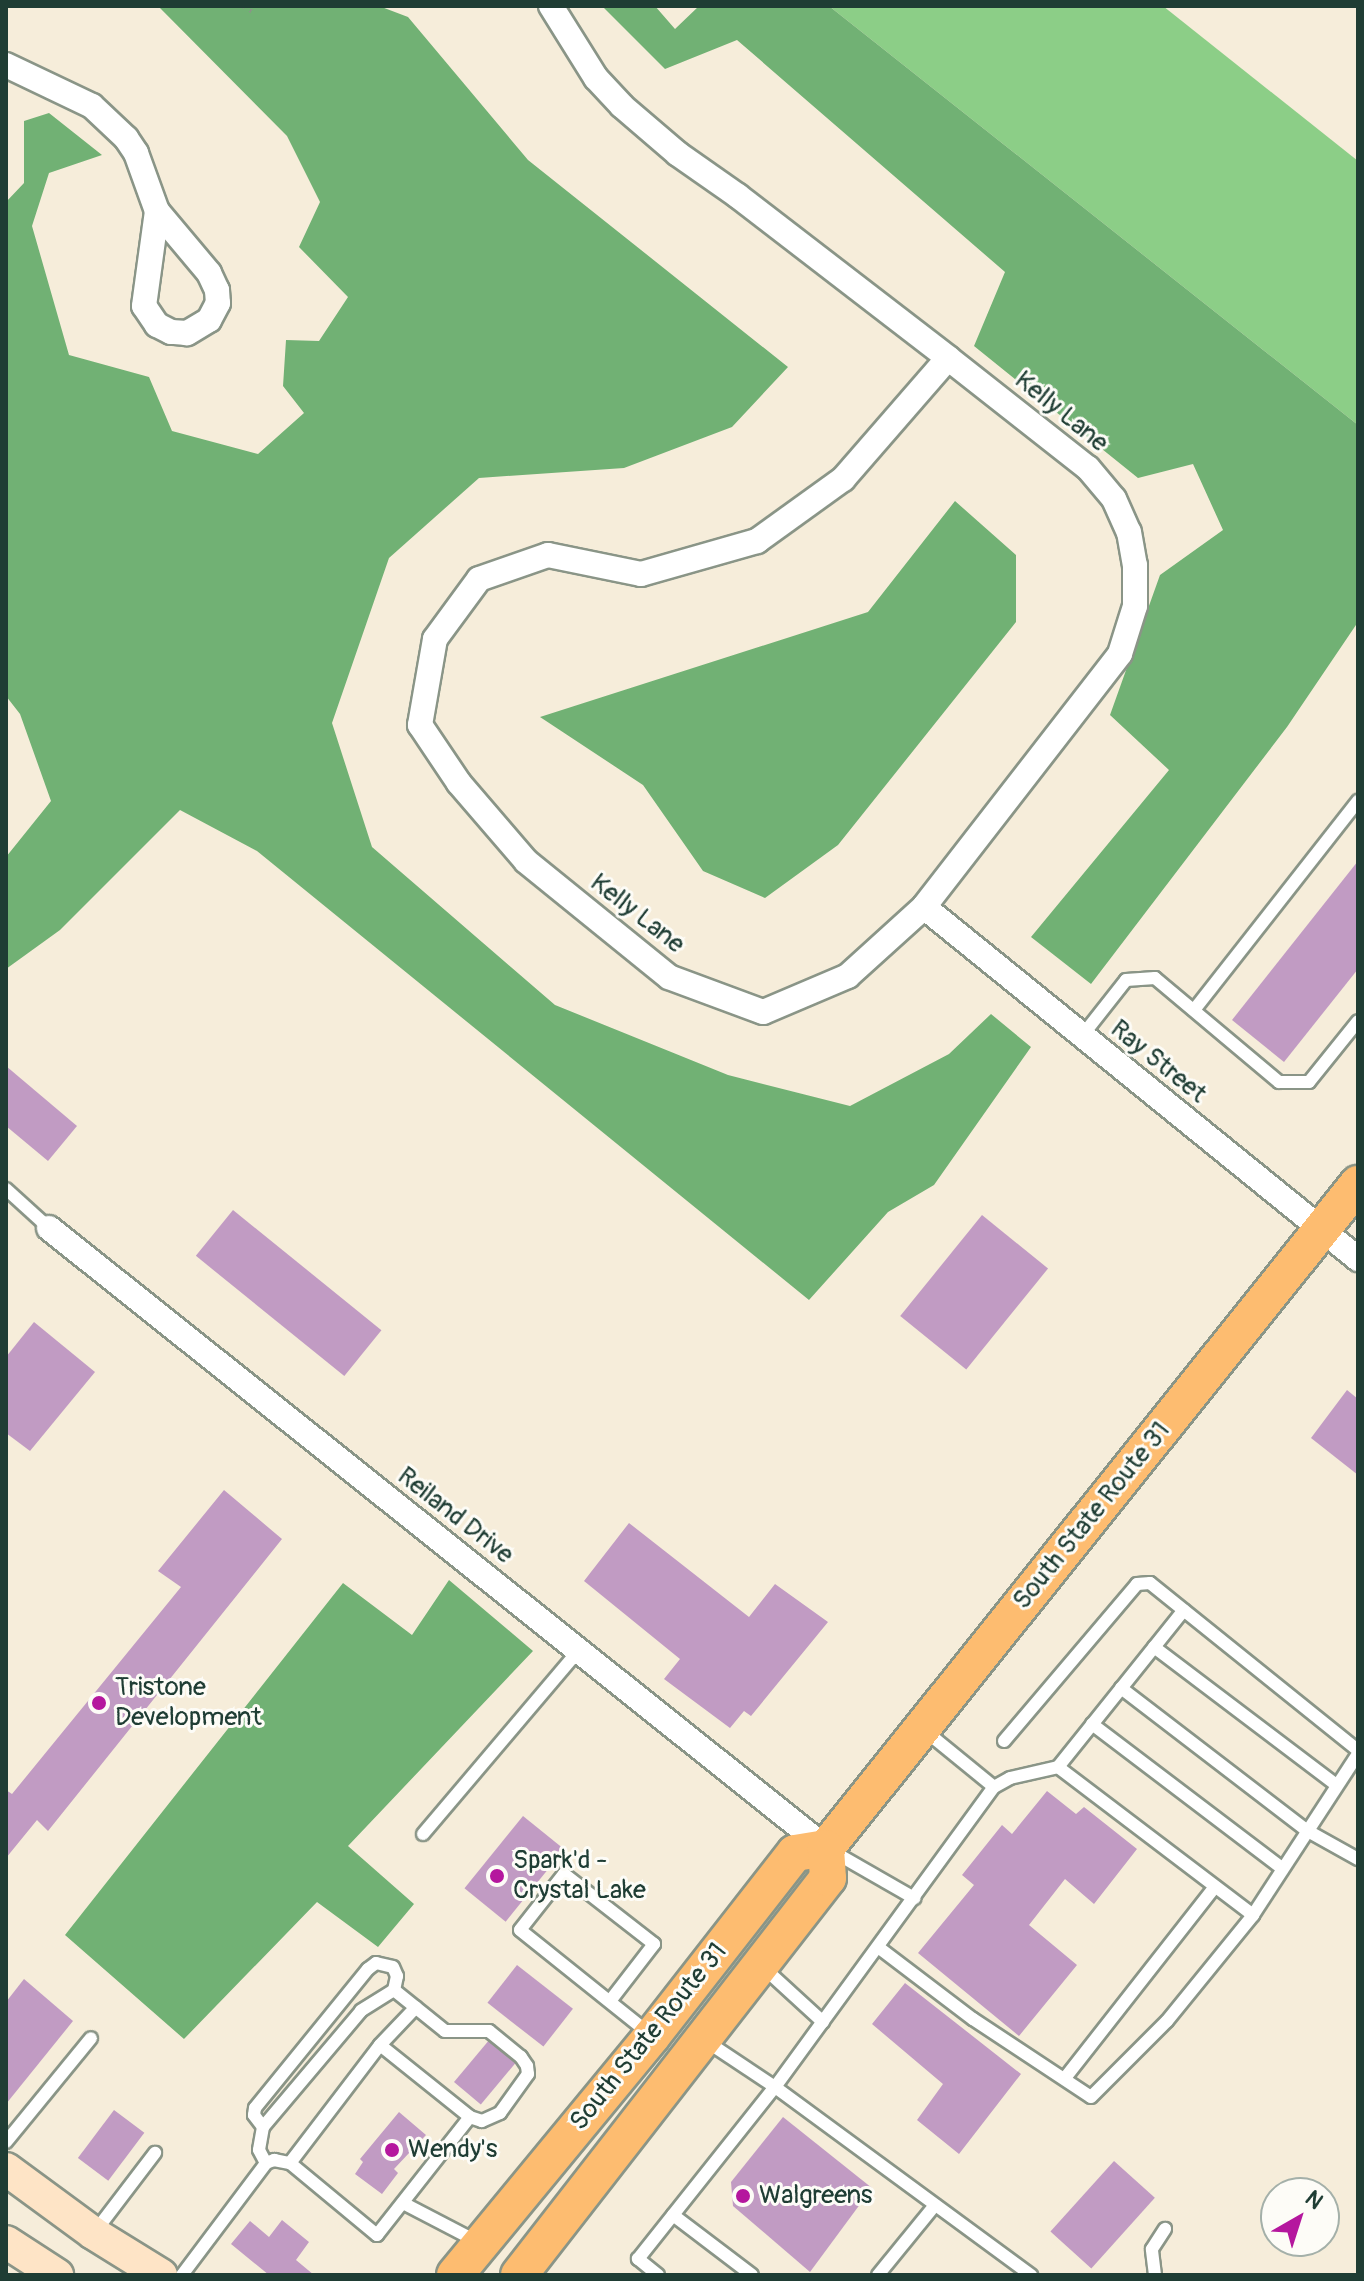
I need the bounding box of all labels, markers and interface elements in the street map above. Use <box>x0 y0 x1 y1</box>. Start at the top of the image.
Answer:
street label: Kelly Lane <box>1008 365 1114 459</box>
street label: Kelly Lane <box>584 867 690 961</box>
street label: Ray Street <box>1104 1014 1212 1110</box>
street label: South State Route 31 <box>1007 1416 1177 1616</box>
street label: Reiland Drive <box>391 1461 519 1571</box>
place label: Tristone Development <box>115 1672 262 1734</box>
marker: Tristone Development <box>90 1694 108 1712</box>
place label: Spark'd - Crystal Lake <box>513 1845 646 1906</box>
marker: Spark'd - Crystal Lake <box>488 1867 506 1885</box>
street label: South State Route 31 <box>564 1937 734 2137</box>
place label: Wendy's <box>408 2134 497 2166</box>
marker: Wendy's <box>383 2141 401 2159</box>
north arrow <box>1260 2177 1340 2257</box>
place label: Walgreens <box>759 2180 872 2212</box>
text: N <box>1299 2184 1328 2215</box>
marker: Walgreens <box>734 2187 752 2205</box>

